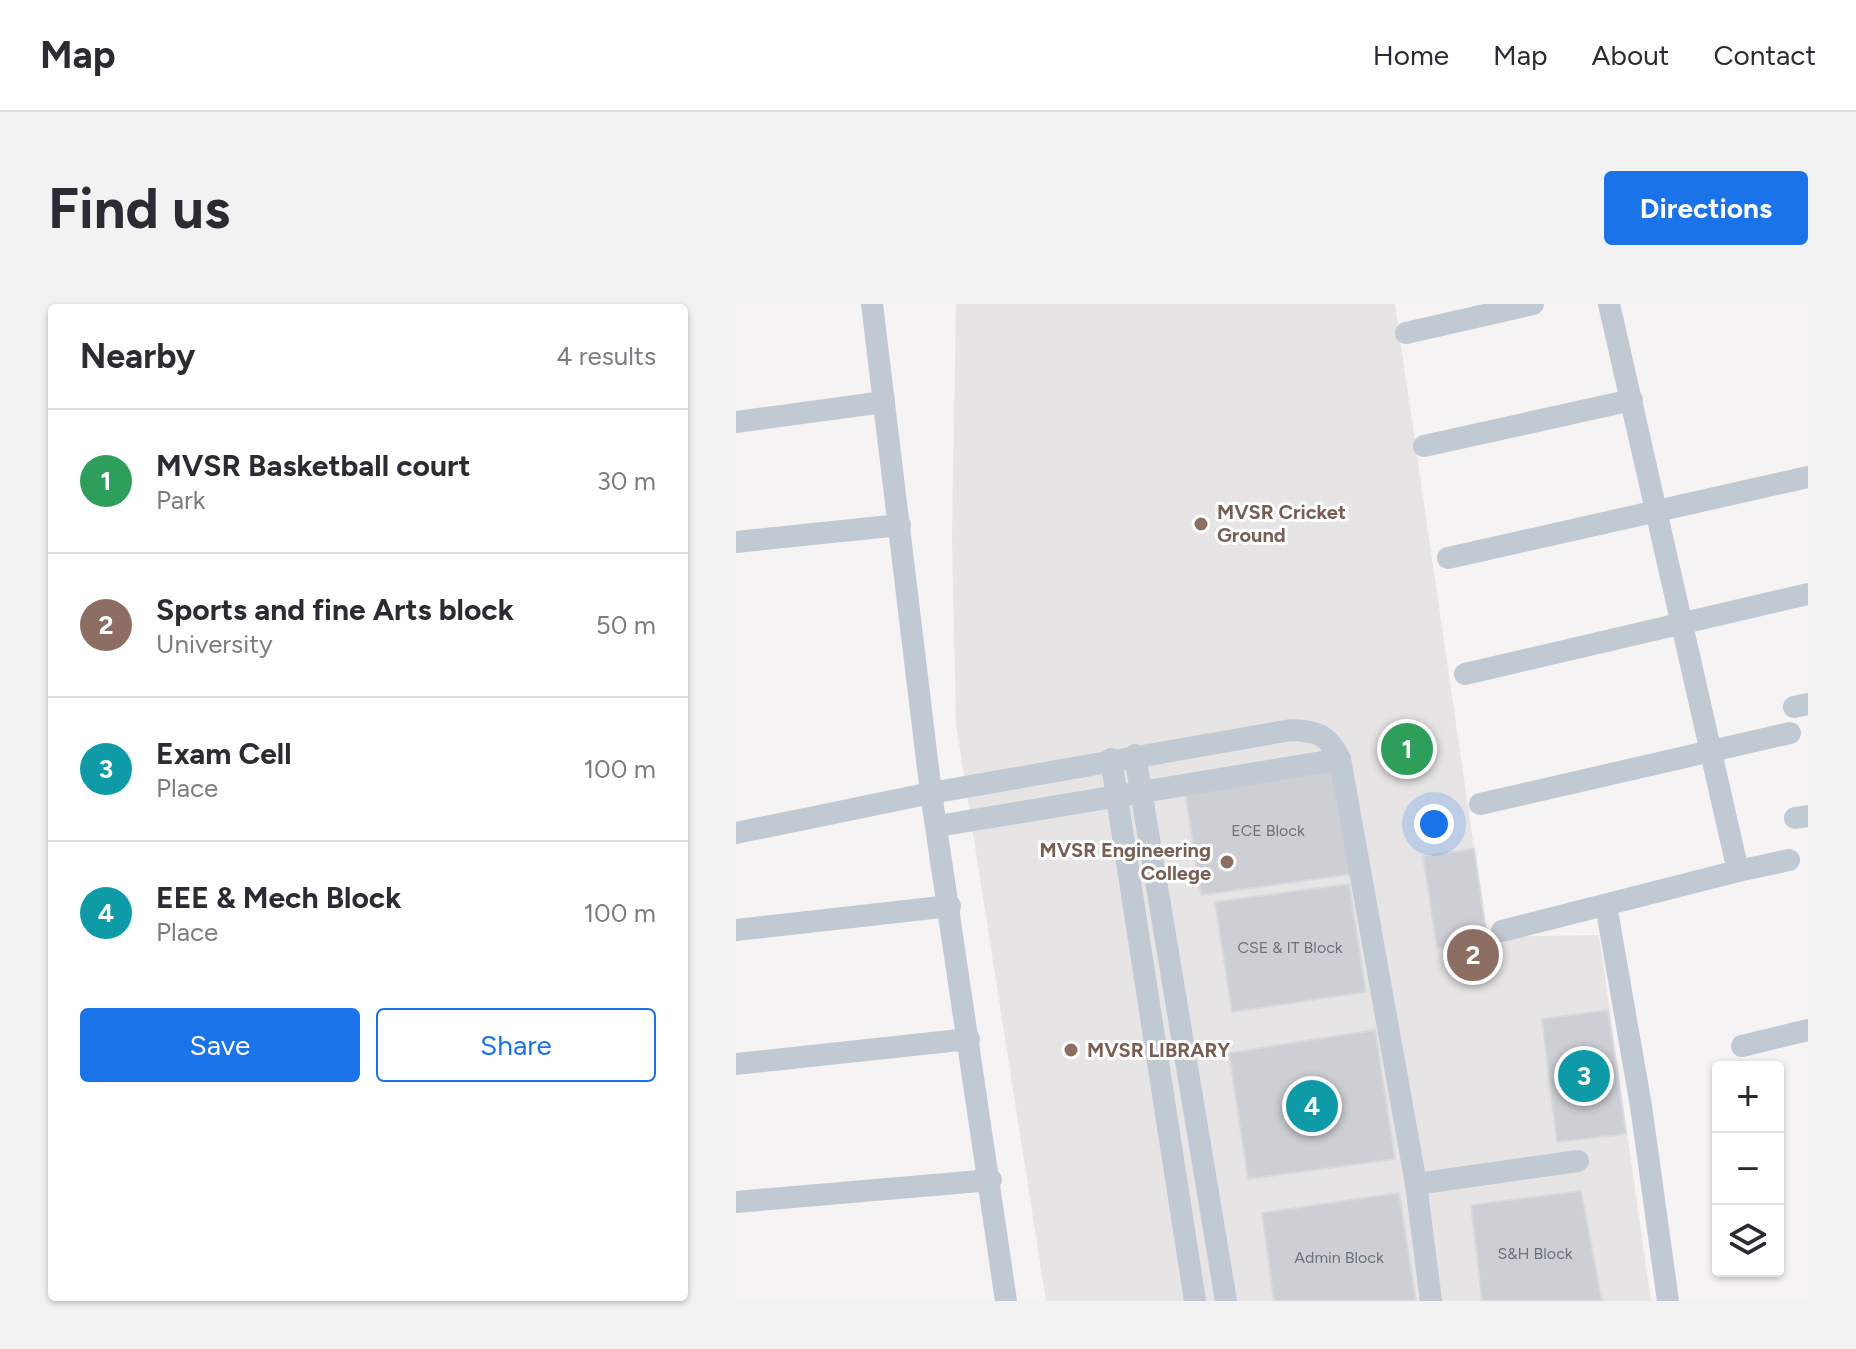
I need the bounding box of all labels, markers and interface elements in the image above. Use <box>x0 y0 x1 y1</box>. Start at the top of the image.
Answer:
text: Map <box>40 32 116 78</box>
text: Home <box>1373 38 1449 72</box>
text: Map <box>1493 38 1548 72</box>
text: About <box>1592 38 1669 72</box>
text: Contact <box>1713 38 1816 72</box>
button: Directions <box>1604 171 1808 245</box>
text: Find us <box>48 175 230 242</box>
text: Nearby <box>80 336 195 377</box>
text: 4 results <box>556 340 656 372</box>
text: MVSR Basketball court <box>156 447 471 484</box>
text: 1 <box>101 465 111 497</box>
text: 30 m <box>597 465 656 497</box>
text: Park <box>156 484 205 516</box>
place label: MVSR Cricket Ground <box>1217 500 1346 547</box>
marker: MVSR Cricket Ground <box>1192 515 1210 533</box>
text: Sports and fine Arts block <box>156 591 514 628</box>
text: 2 <box>98 609 114 641</box>
text: 50 m <box>596 609 656 641</box>
text: University <box>156 628 273 660</box>
pin: 1 <box>1381 719 1433 779</box>
text: Exam Cell <box>156 735 292 772</box>
text: 3 <box>99 753 113 785</box>
text: 100 m <box>583 753 656 785</box>
text: Place <box>156 772 218 804</box>
your location <box>1414 804 1454 844</box>
house number: ECE Block <box>1231 821 1305 840</box>
place label: MVSR Engineering College <box>1040 838 1211 885</box>
marker: MVSR Engineering College <box>1218 853 1236 871</box>
text: EEE & Mech Block <box>156 879 401 916</box>
text: 4 <box>98 897 114 929</box>
text: 100 m <box>583 897 656 929</box>
text: Place <box>156 916 218 948</box>
pin: 2 <box>1447 925 1499 985</box>
house number: CSE & IT Block <box>1237 938 1343 957</box>
button: Save <box>80 1008 360 1082</box>
button: Share <box>376 1008 656 1082</box>
place label: MVSR LIBRARY <box>1087 1038 1230 1062</box>
marker: MVSR LIBRARY <box>1062 1041 1080 1059</box>
pin: 3 <box>1558 1046 1610 1106</box>
map controls <box>1712 1061 1784 1277</box>
button: + <box>1712 1061 1784 1133</box>
pin: 4 <box>1286 1076 1338 1136</box>
button: − <box>1712 1133 1784 1205</box>
button: layers <box>1712 1205 1784 1277</box>
house number: S&H Block <box>1497 1244 1573 1263</box>
house number: Admin Block <box>1294 1248 1384 1267</box>

